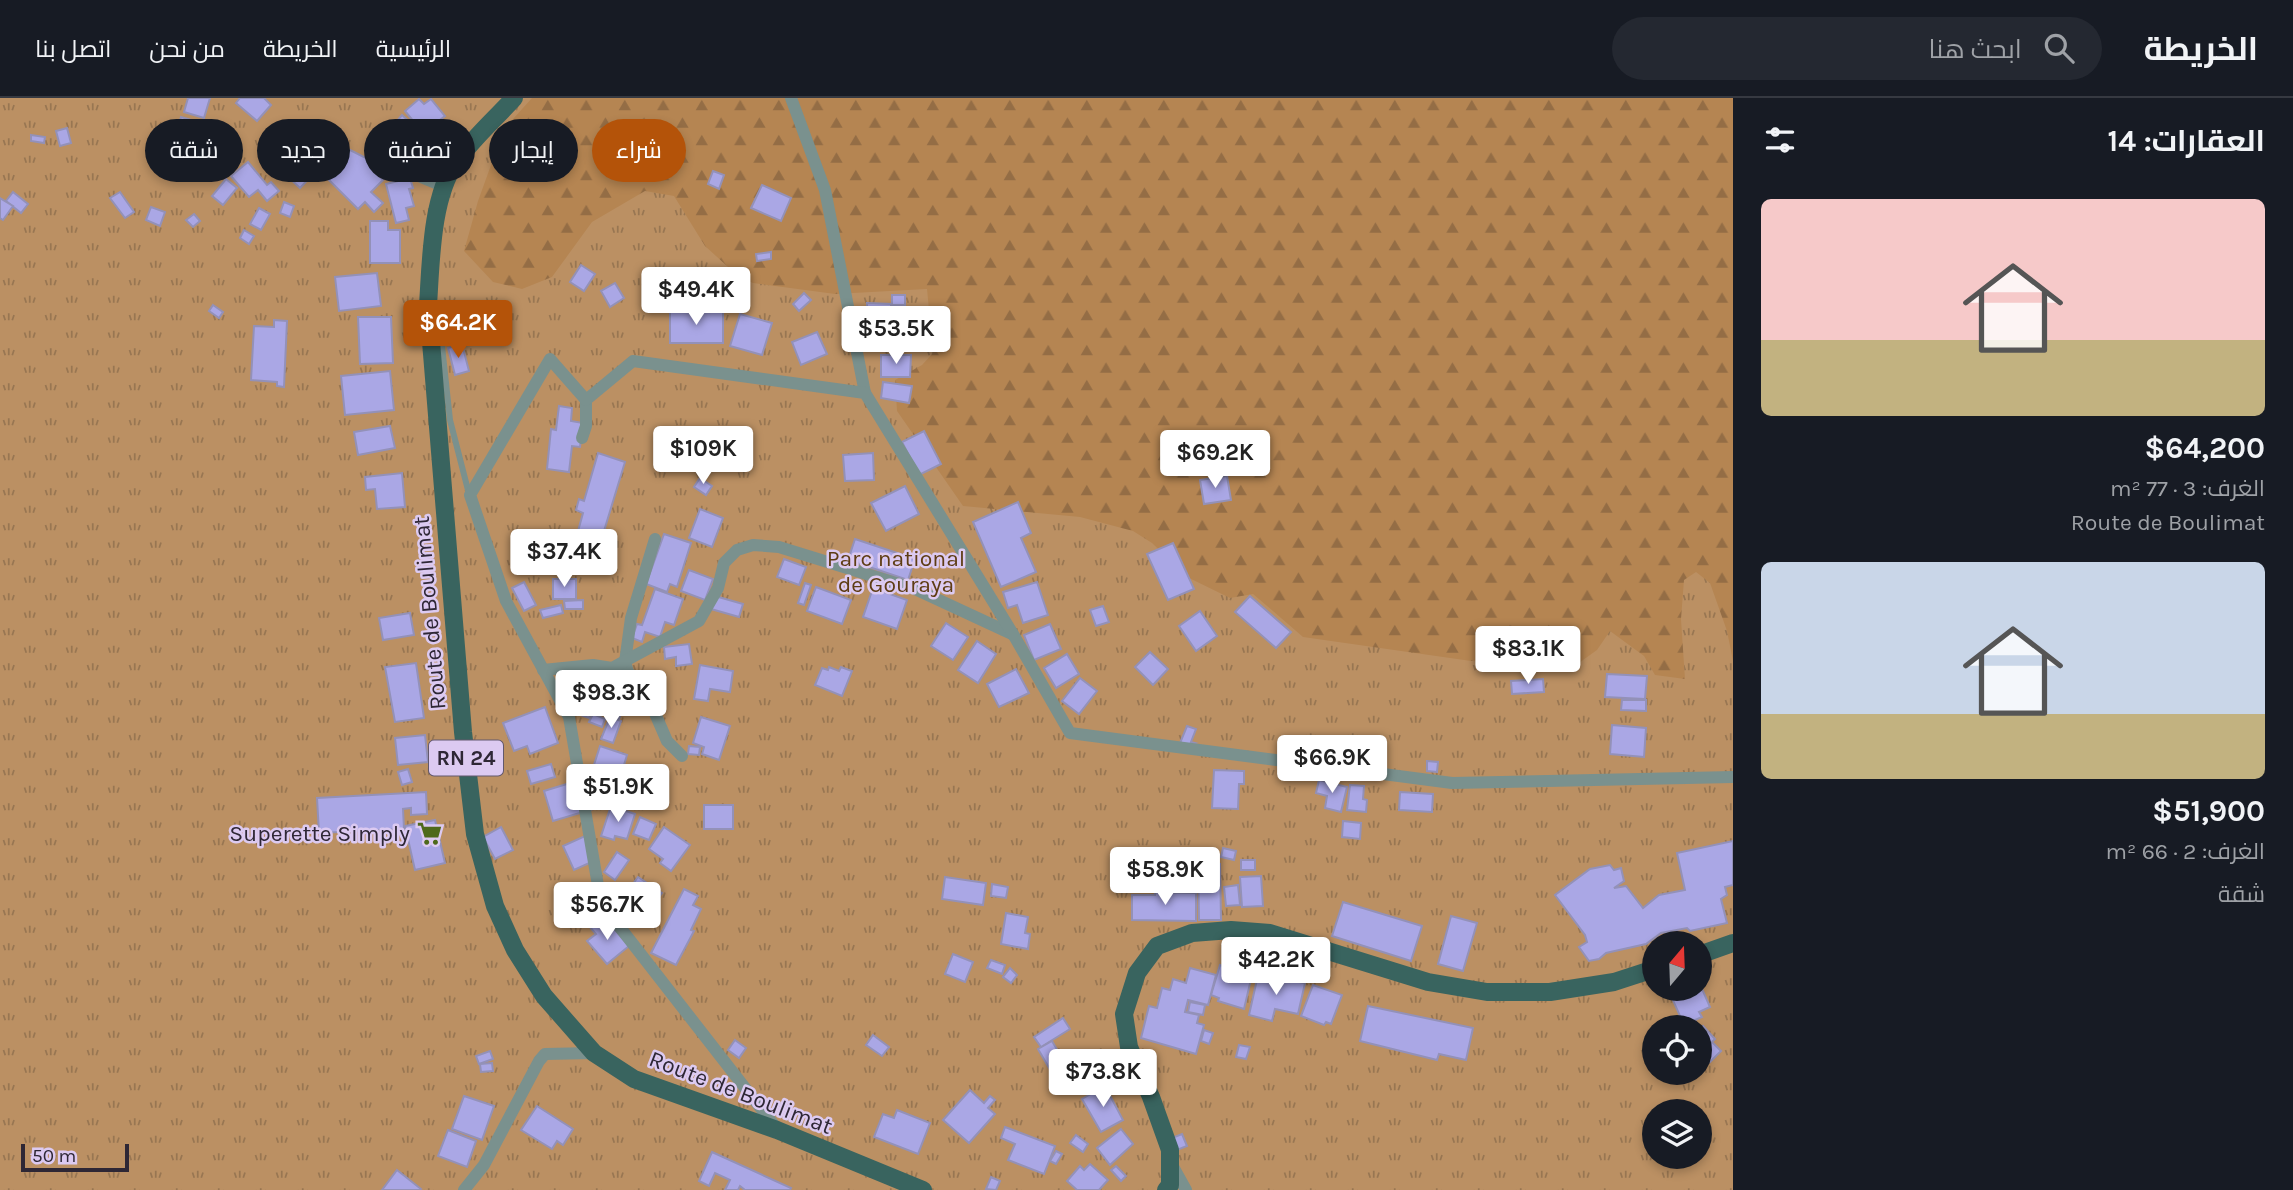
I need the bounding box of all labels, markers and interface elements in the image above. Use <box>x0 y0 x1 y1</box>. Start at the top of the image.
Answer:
search box <box>1612 17 2102 80</box>
icon: search <box>2040 29 2078 67</box>
text: الخريطة <box>2144 30 2258 68</box>
text: ابحث هنا <box>1929 34 2022 65</box>
text: اتصل بنا <box>35 35 111 63</box>
text: من نحن <box>149 35 225 63</box>
text: الخريطة <box>263 35 338 63</box>
text: الرئيسية <box>376 35 451 63</box>
chip: شقة <box>145 119 243 182</box>
chip: جديد <box>257 119 350 182</box>
chip: تصفية <box>364 119 475 182</box>
chip: إيجار <box>489 119 578 182</box>
chip: شراء <box>592 119 686 182</box>
icon: filters <box>1761 121 1799 159</box>
text: العقارات: 14 <box>2108 123 2265 159</box>
icon: home <box>1950 245 2076 371</box>
pin: $49.4K <box>639 268 753 327</box>
text: $49.4K <box>657 276 735 303</box>
pin: $64.2K <box>401 300 515 360</box>
pin: $53.5K <box>839 306 953 366</box>
text: $64.2K <box>419 309 497 336</box>
text: $53.5K <box>858 315 934 342</box>
pin: $109K <box>654 426 752 486</box>
pin: $69.2K <box>1158 430 1272 490</box>
text: $64,200 <box>2145 430 2265 466</box>
text: $109K <box>669 435 737 462</box>
text: $69.2K <box>1176 439 1254 466</box>
text: الغرف: 3 · 77 m² <box>2110 475 2265 502</box>
text: Route de Boulimat <box>2071 509 2265 536</box>
street label: Route de Boulimat <box>408 515 451 711</box>
pin: $37.4K <box>507 530 621 589</box>
text: $37.4K <box>526 538 602 565</box>
park label: Parc national de Gouraya <box>827 545 965 598</box>
icon: home <box>1950 608 2076 734</box>
pin: $83.1K <box>1471 626 1585 686</box>
text: $83.1K <box>1491 635 1565 662</box>
pin: $98.3K <box>554 670 668 730</box>
text: $98.3K <box>571 679 651 706</box>
pin: $66.9K <box>1275 736 1389 795</box>
road number: RN 24 <box>429 740 503 776</box>
text: $66.9K <box>1293 744 1371 771</box>
pin: $51.9K <box>561 764 675 824</box>
text: $51.9K <box>582 773 654 800</box>
text: $51,900 <box>2152 793 2265 829</box>
supermarket icon: Superette Simply <box>416 819 444 847</box>
place label: Superette Simply <box>229 820 410 847</box>
text: الغرف: 2 · 66 m² <box>2105 838 2265 865</box>
pin: $58.9K <box>1108 848 1222 907</box>
text: $58.9K <box>1126 856 1204 883</box>
text: شقة <box>2218 881 2265 908</box>
pin: $56.7K <box>550 882 664 942</box>
text: $56.7K <box>570 891 644 918</box>
north arrow <box>1642 931 1712 1001</box>
map controls <box>1642 931 1712 1169</box>
pin: $42.2K <box>1219 937 1333 997</box>
text: $42.2K <box>1237 946 1315 973</box>
button: locate <box>1642 1015 1712 1085</box>
street label: Route de Boulimat <box>645 1045 837 1140</box>
pin: $73.8K <box>1046 1049 1160 1109</box>
text: $73.8K <box>1065 1058 1141 1085</box>
button: layers <box>1642 1099 1712 1169</box>
scale bar <box>21 1141 130 1173</box>
text: 50 m <box>32 1145 76 1167</box>

